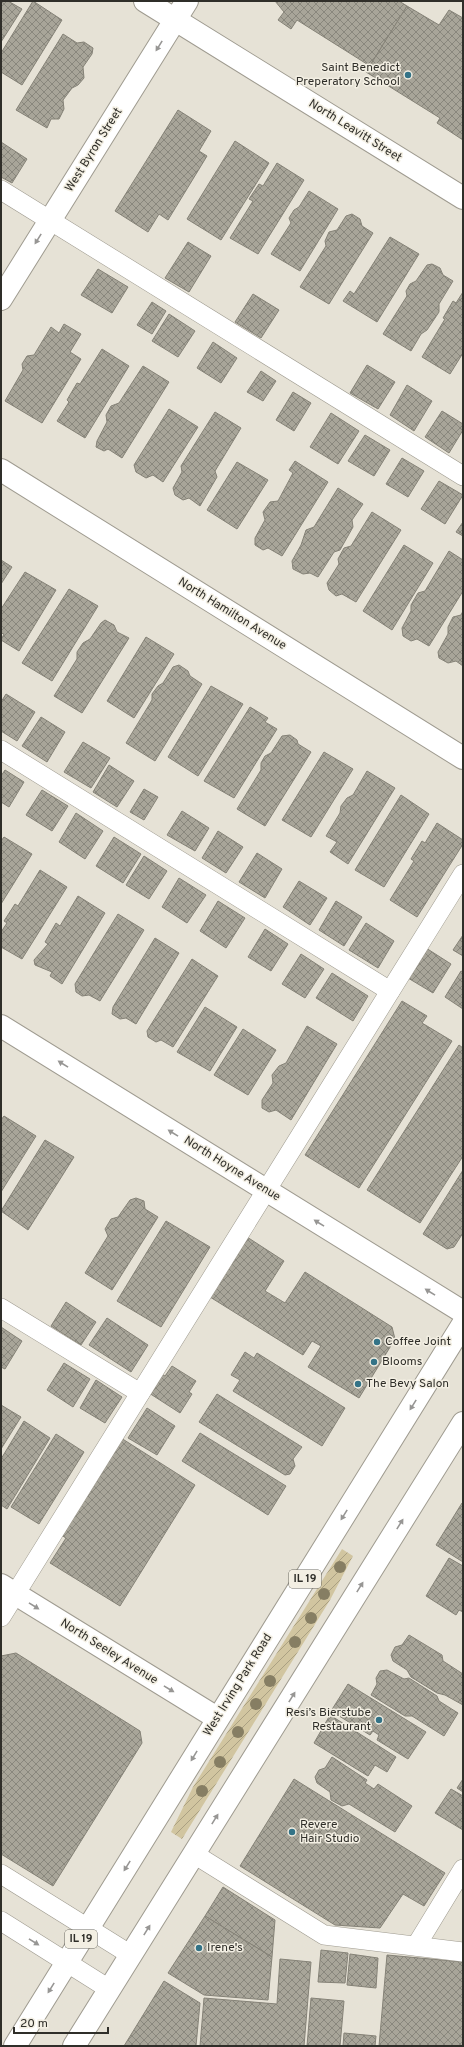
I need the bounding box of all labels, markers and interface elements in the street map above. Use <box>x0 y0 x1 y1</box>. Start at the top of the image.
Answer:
one-way arrow <box>155 41 163 51</box>
place label: Saint Benedict Preperatory School <box>296 60 400 90</box>
marker: Saint Benedict Preperatory School <box>403 70 413 80</box>
street label: North Leavitt Street <box>305 96 405 166</box>
street label: West Byron Street <box>62 105 126 195</box>
one-way arrow <box>35 233 42 245</box>
street label: North Hamilton Avenue <box>175 574 289 654</box>
one-way arrow <box>57 1061 69 1068</box>
one-way arrow <box>168 1129 178 1137</box>
street label: North Hoyne Avenue <box>181 1133 283 1205</box>
one-way arrow <box>313 1220 325 1227</box>
one-way arrow <box>424 1288 436 1295</box>
place label: Coffee Joint <box>385 1334 451 1350</box>
marker: Coffee Joint <box>372 1337 382 1347</box>
place label: Blooms <box>382 1354 422 1370</box>
marker: Blooms <box>369 1357 379 1367</box>
place label: The Bevy Salon <box>366 1376 449 1392</box>
marker: The Bevy Salon <box>353 1379 363 1389</box>
one-way arrow <box>409 1399 416 1411</box>
one-way arrow <box>341 1509 348 1521</box>
one-way arrow <box>396 1518 403 1530</box>
road number: IL 19 <box>289 1570 321 1588</box>
one-way arrow <box>357 1581 364 1593</box>
one-way arrow <box>28 1602 40 1609</box>
street label: North Seeley Avenue <box>57 1615 161 1689</box>
street label: West Irving Park Road <box>200 1631 276 1739</box>
one-way arrow <box>163 1685 175 1692</box>
one-way arrow <box>288 1691 295 1703</box>
place label: Resi’s Bierstube Restaurant <box>286 1705 371 1735</box>
marker: Resi’s Bierstube Restaurant <box>374 1715 384 1725</box>
one-way arrow <box>190 1750 197 1762</box>
one-way arrow <box>212 1814 219 1825</box>
place label: Revere Hair Studio <box>300 1817 360 1847</box>
marker: Revere Hair Studio <box>287 1827 297 1837</box>
one-way arrow <box>123 1860 130 1872</box>
one-way arrow <box>143 1924 150 1936</box>
road number: IL 19 <box>65 1930 97 1948</box>
one-way arrow <box>29 1938 39 1946</box>
place label: Irene's <box>207 1940 243 1956</box>
marker: Irene's <box>194 1943 204 1953</box>
one-way arrow <box>47 1982 54 1994</box>
scale bar <box>14 2009 108 2035</box>
text: 20 m <box>20 2016 48 2032</box>

